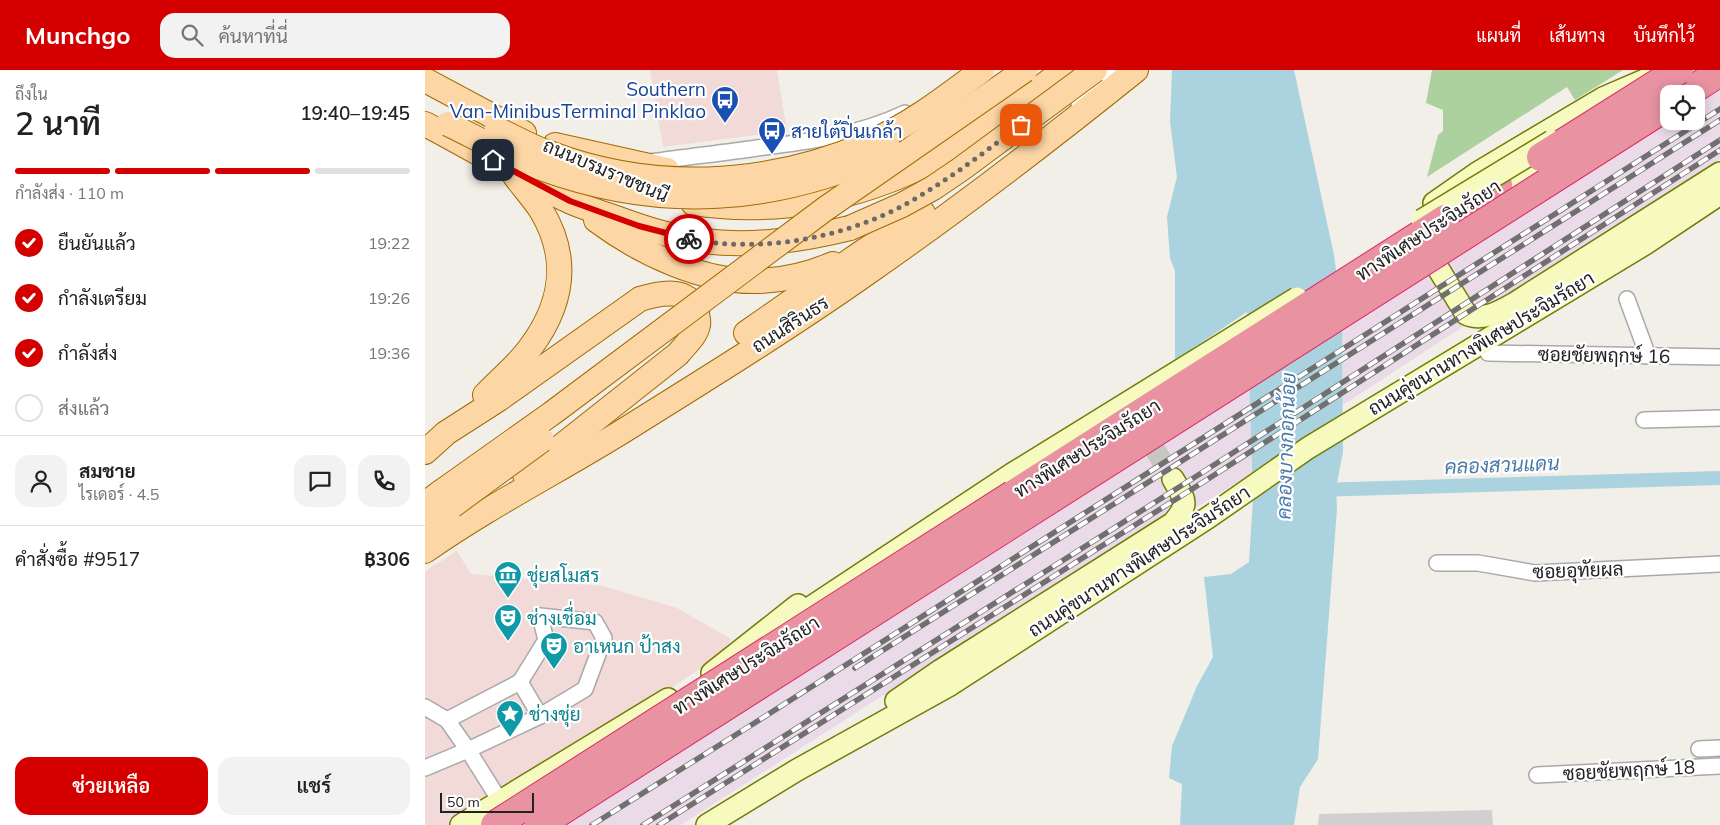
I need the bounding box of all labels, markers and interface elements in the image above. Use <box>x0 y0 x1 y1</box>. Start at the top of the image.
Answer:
search box <box>160 13 510 58</box>
text: Munchgo <box>25 20 130 50</box>
icon: search <box>178 21 206 49</box>
text: ค้นหาที่นี่ <box>218 24 288 48</box>
text: แผนที่ <box>1476 24 1521 47</box>
text: เส้นทาง <box>1549 24 1605 47</box>
text: บันทึกไว้ <box>1633 24 1695 47</box>
place label: Southern Van-MinibusTerminal Pinklao <box>450 77 706 123</box>
text: ถึงใน <box>15 84 48 104</box>
bus stop icon: Southern Van-MinibusTerminal Pinklao <box>710 85 740 124</box>
map controls <box>1660 85 1705 130</box>
button: locate <box>1660 85 1705 130</box>
text: 19:40–19:45 <box>300 101 410 125</box>
text: 2 นาที <box>15 103 101 143</box>
pin <box>1000 104 1042 146</box>
icon: bag <box>1007 111 1035 139</box>
place label: สายใต้ปิ่นเกล้า <box>791 115 902 143</box>
bus stop icon: สายใต้ปิ่นเกล้า <box>757 116 787 155</box>
street label: ถนนบรมราชชนนี <box>540 133 672 207</box>
pin <box>472 139 514 181</box>
icon: home <box>479 146 507 174</box>
street label: ทางพิเศษประจิมรัถยา <box>1351 174 1505 286</box>
text: กำลังส่ง · 110 m <box>15 183 124 203</box>
courier <box>664 214 714 264</box>
icon: bike <box>675 225 703 253</box>
icon: check <box>15 229 43 257</box>
text: ยืนยันแล้ว <box>58 231 136 255</box>
text: 19:22 <box>368 233 410 253</box>
street label: ถนนคู่ขนานทางพิเศษประจิมรัถยา <box>1363 266 1600 422</box>
icon: check <box>15 284 43 312</box>
text: กำลังเตรียม <box>58 286 147 310</box>
text: 19:26 <box>368 288 410 308</box>
street label: ถนนสิรินธร <box>747 290 833 358</box>
icon: check <box>15 339 43 367</box>
text: กำลังส่ง <box>58 341 117 365</box>
street label: ซอยชัยพฤกษ์ 16 <box>1538 342 1670 368</box>
text: 19:36 <box>368 343 410 363</box>
water label: คลองบางกอกน้อย <box>1270 372 1301 520</box>
street label: ทางพิเศษประจิมรัถยา <box>1009 393 1165 503</box>
text: ส่งแล้ว <box>58 396 109 420</box>
water label: คลองสวนแดน <box>1444 450 1560 479</box>
button: person <box>15 455 67 507</box>
button: chat <box>294 455 346 507</box>
button: phone <box>358 455 410 507</box>
text: สมชาย <box>79 459 136 483</box>
street label: ถนนคู่ขนานทางพิเศษประจิมรัถยา <box>1023 480 1256 644</box>
text: ไรเดอร์ · 4.5 <box>79 484 159 504</box>
text: คำสั่งซื้อ #9517 <box>15 547 140 571</box>
text: ฿306 <box>364 547 410 571</box>
street label: ซอยอุทัยผล <box>1532 556 1624 585</box>
museum icon: ชุ่ยสโมสร <box>493 560 523 599</box>
place label: ชุ่ยสโมสร <box>527 563 600 588</box>
place label: ช่างเชื่อม <box>527 601 597 630</box>
theatre icon: ช่างเชื่อม <box>493 603 523 642</box>
street label: ทางพิเศษประจิมรัถยา <box>668 610 824 720</box>
theatre icon: อาเหนก ป้าสง <box>539 631 569 670</box>
place label: อาเหนก ป้าสง <box>573 634 681 658</box>
place icon: ช่างชุ่ย <box>495 699 525 738</box>
place label: ช่างชุ่ย <box>529 702 581 727</box>
street label: ซอยชัยพฤกษ์ 18 <box>1562 755 1696 785</box>
button: ช่วยเหลือ <box>15 757 208 815</box>
button: แชร์ <box>218 757 410 815</box>
scale bar <box>440 790 534 813</box>
text: 50 m <box>447 793 480 811</box>

